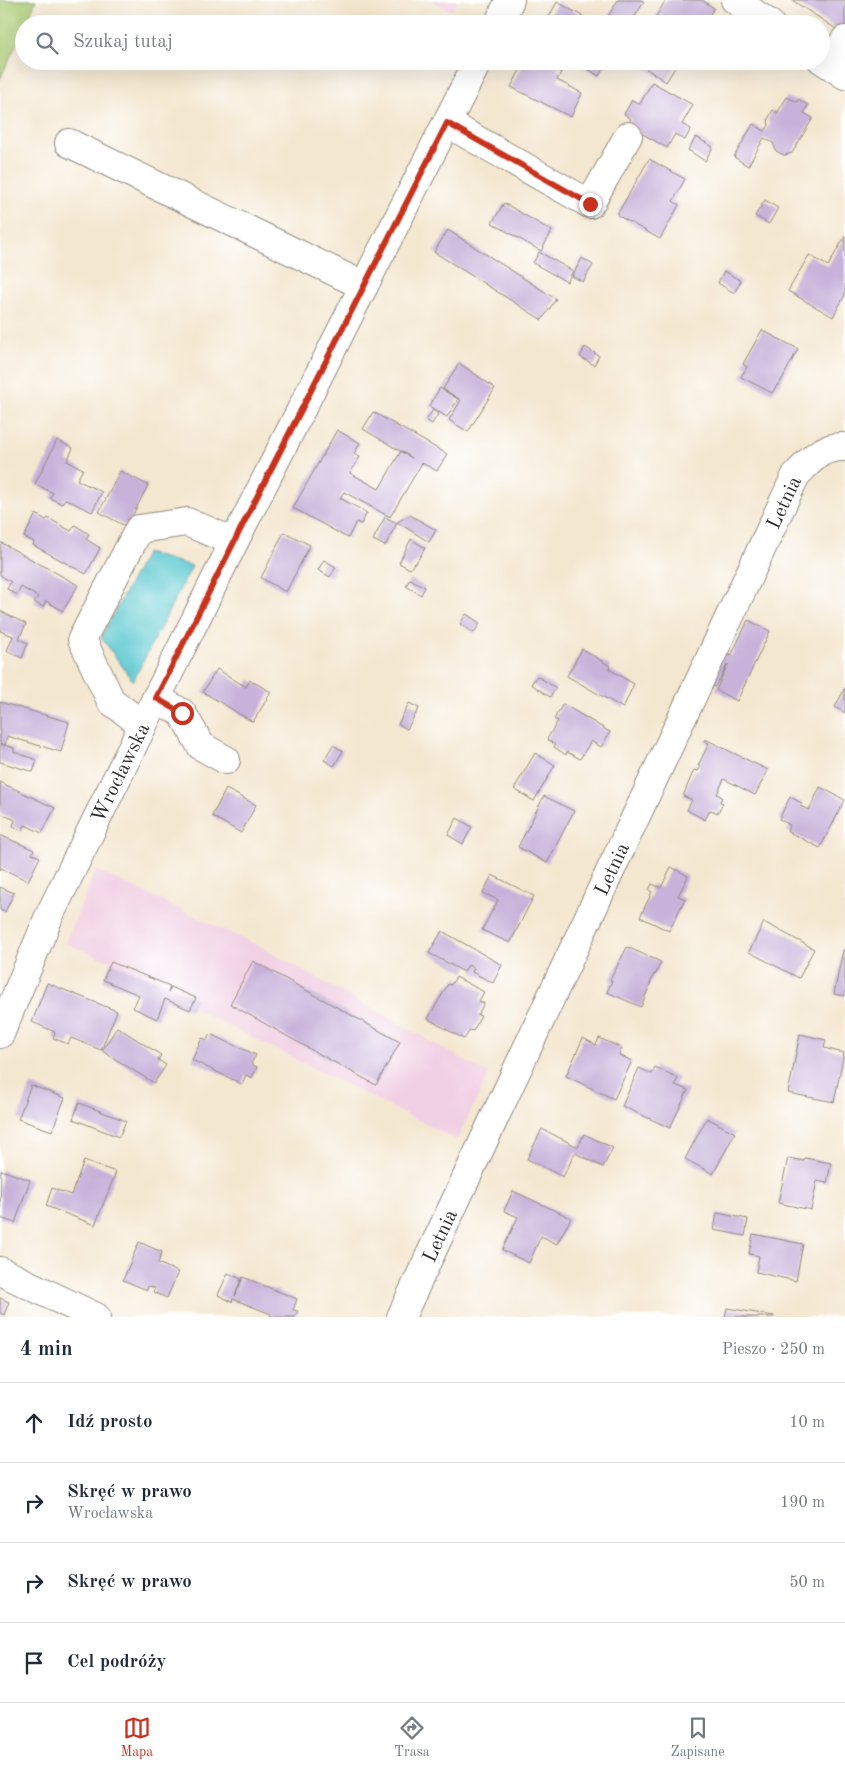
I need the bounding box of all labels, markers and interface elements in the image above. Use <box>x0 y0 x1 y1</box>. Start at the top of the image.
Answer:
search box <box>15 15 830 70</box>
icon: search <box>33 29 61 57</box>
text: Szukaj tutaj <box>73 33 173 52</box>
route end <box>579 193 602 216</box>
street label: Letnia <box>764 473 806 533</box>
route start <box>171 702 194 725</box>
street label: Wrocławska <box>89 720 154 826</box>
street label: Letnia <box>592 840 634 899</box>
street label: Letnia <box>420 1207 462 1266</box>
text: 4 min <box>20 1339 73 1360</box>
text: Pieszo · 250 m <box>722 1342 825 1358</box>
icon: ahead <box>20 1409 48 1437</box>
text: Idź prosto <box>67 1413 152 1432</box>
text: 10 m <box>789 1415 825 1431</box>
text: Skręć w prawo <box>67 1483 192 1502</box>
icon: right <box>20 1489 48 1517</box>
text: 190 m <box>780 1495 825 1511</box>
text: Wrocławska <box>67 1506 153 1522</box>
icon: right <box>20 1569 48 1597</box>
text: Skręć w prawo <box>67 1573 192 1592</box>
text: 50 m <box>789 1575 825 1591</box>
icon: arrive <box>20 1649 48 1677</box>
text: Cel podróży <box>67 1653 166 1672</box>
tab: Mapa <box>120 1714 153 1761</box>
tab: Trasa <box>394 1714 430 1761</box>
tab: Zapisane <box>671 1714 725 1761</box>

